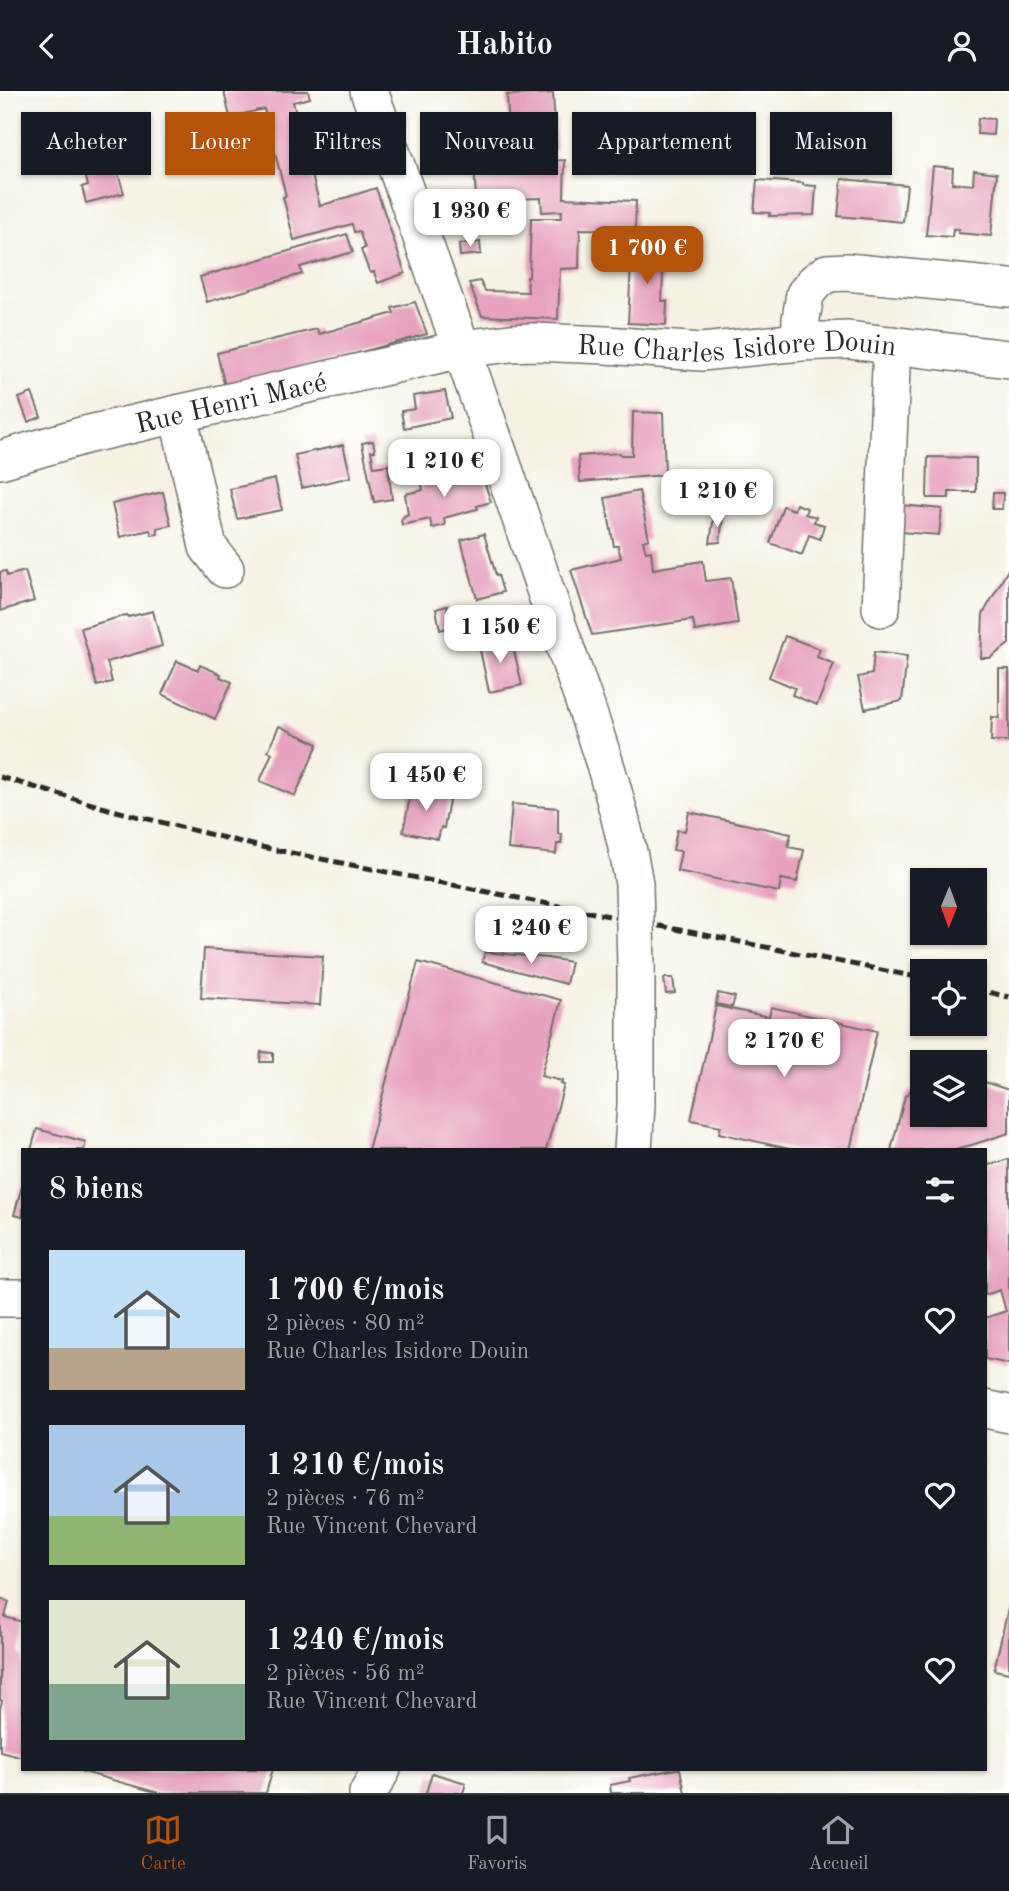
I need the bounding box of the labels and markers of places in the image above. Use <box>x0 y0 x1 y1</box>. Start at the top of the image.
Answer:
pin: 1 930 € <box>405 190 535 249</box>
pin: 1 700 € <box>582 227 712 286</box>
pin: 1 210 € <box>379 439 509 499</box>
pin: 1 210 € <box>652 469 782 529</box>
pin: 1 150 € <box>435 605 565 665</box>
pin: 1 450 € <box>361 753 491 813</box>
pin: 1 240 € <box>466 907 596 966</box>
pin: 2 170 € <box>719 1019 849 1079</box>

